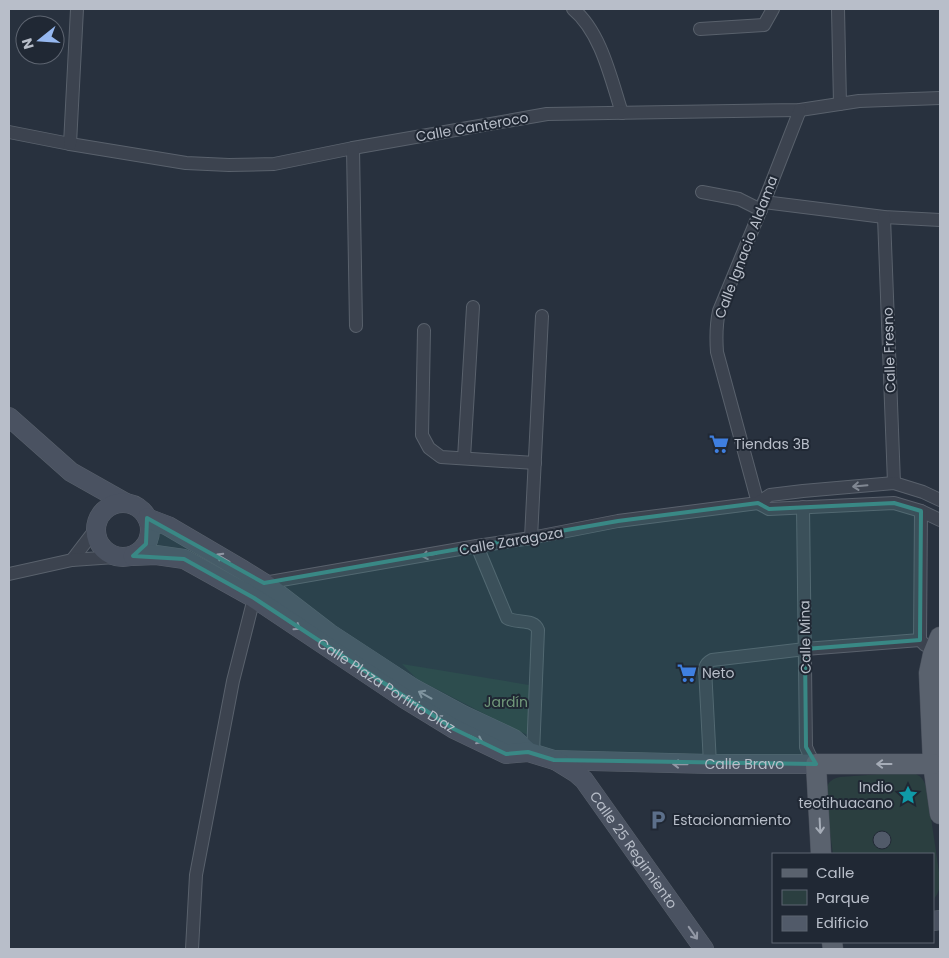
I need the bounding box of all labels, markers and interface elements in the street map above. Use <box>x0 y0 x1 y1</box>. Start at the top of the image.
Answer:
north arrow <box>15 15 65 65</box>
text: N <box>16 36 39 52</box>
street label: Calle Canteroco <box>414 107 530 147</box>
street label: Calle Ignacio Aldama <box>710 173 782 321</box>
street label: Calle Fresno <box>878 307 900 393</box>
supermarket icon: Tiendas 3B <box>708 433 730 455</box>
place label: Tiendas 3B <box>734 434 809 454</box>
one-way arrow <box>852 482 868 491</box>
street label: Calle Zaragoza <box>457 522 565 560</box>
one-way arrow <box>421 550 437 560</box>
one-way arrow <box>216 552 230 562</box>
street label: Calle Mina <box>794 600 816 674</box>
one-way arrow <box>287 620 301 630</box>
street label: Calle Plaza Porfirio Díaz <box>313 633 459 738</box>
supermarket icon: Neto <box>676 662 698 684</box>
place label: Neto <box>702 663 735 683</box>
one-way arrow <box>418 689 433 699</box>
park label: Jardín <box>484 692 528 712</box>
one-way arrow <box>468 735 483 744</box>
street label: Calle Bravo <box>704 754 784 774</box>
one-way arrow <box>672 759 688 768</box>
one-way arrow <box>876 759 892 769</box>
place label: Indio teotihuacano <box>798 777 893 813</box>
place icon: Indio teotihuacano <box>897 784 919 806</box>
street label: Calle 25 Regimiento <box>585 787 682 913</box>
parking icon: Estacionamiento <box>647 809 669 831</box>
place label: Estacionamiento <box>673 810 791 830</box>
one-way arrow <box>815 818 824 834</box>
legend <box>772 853 934 943</box>
text: Calle <box>816 862 854 883</box>
text: Parque <box>816 887 869 908</box>
text: Edificio <box>816 912 869 933</box>
one-way arrow <box>688 926 698 940</box>

